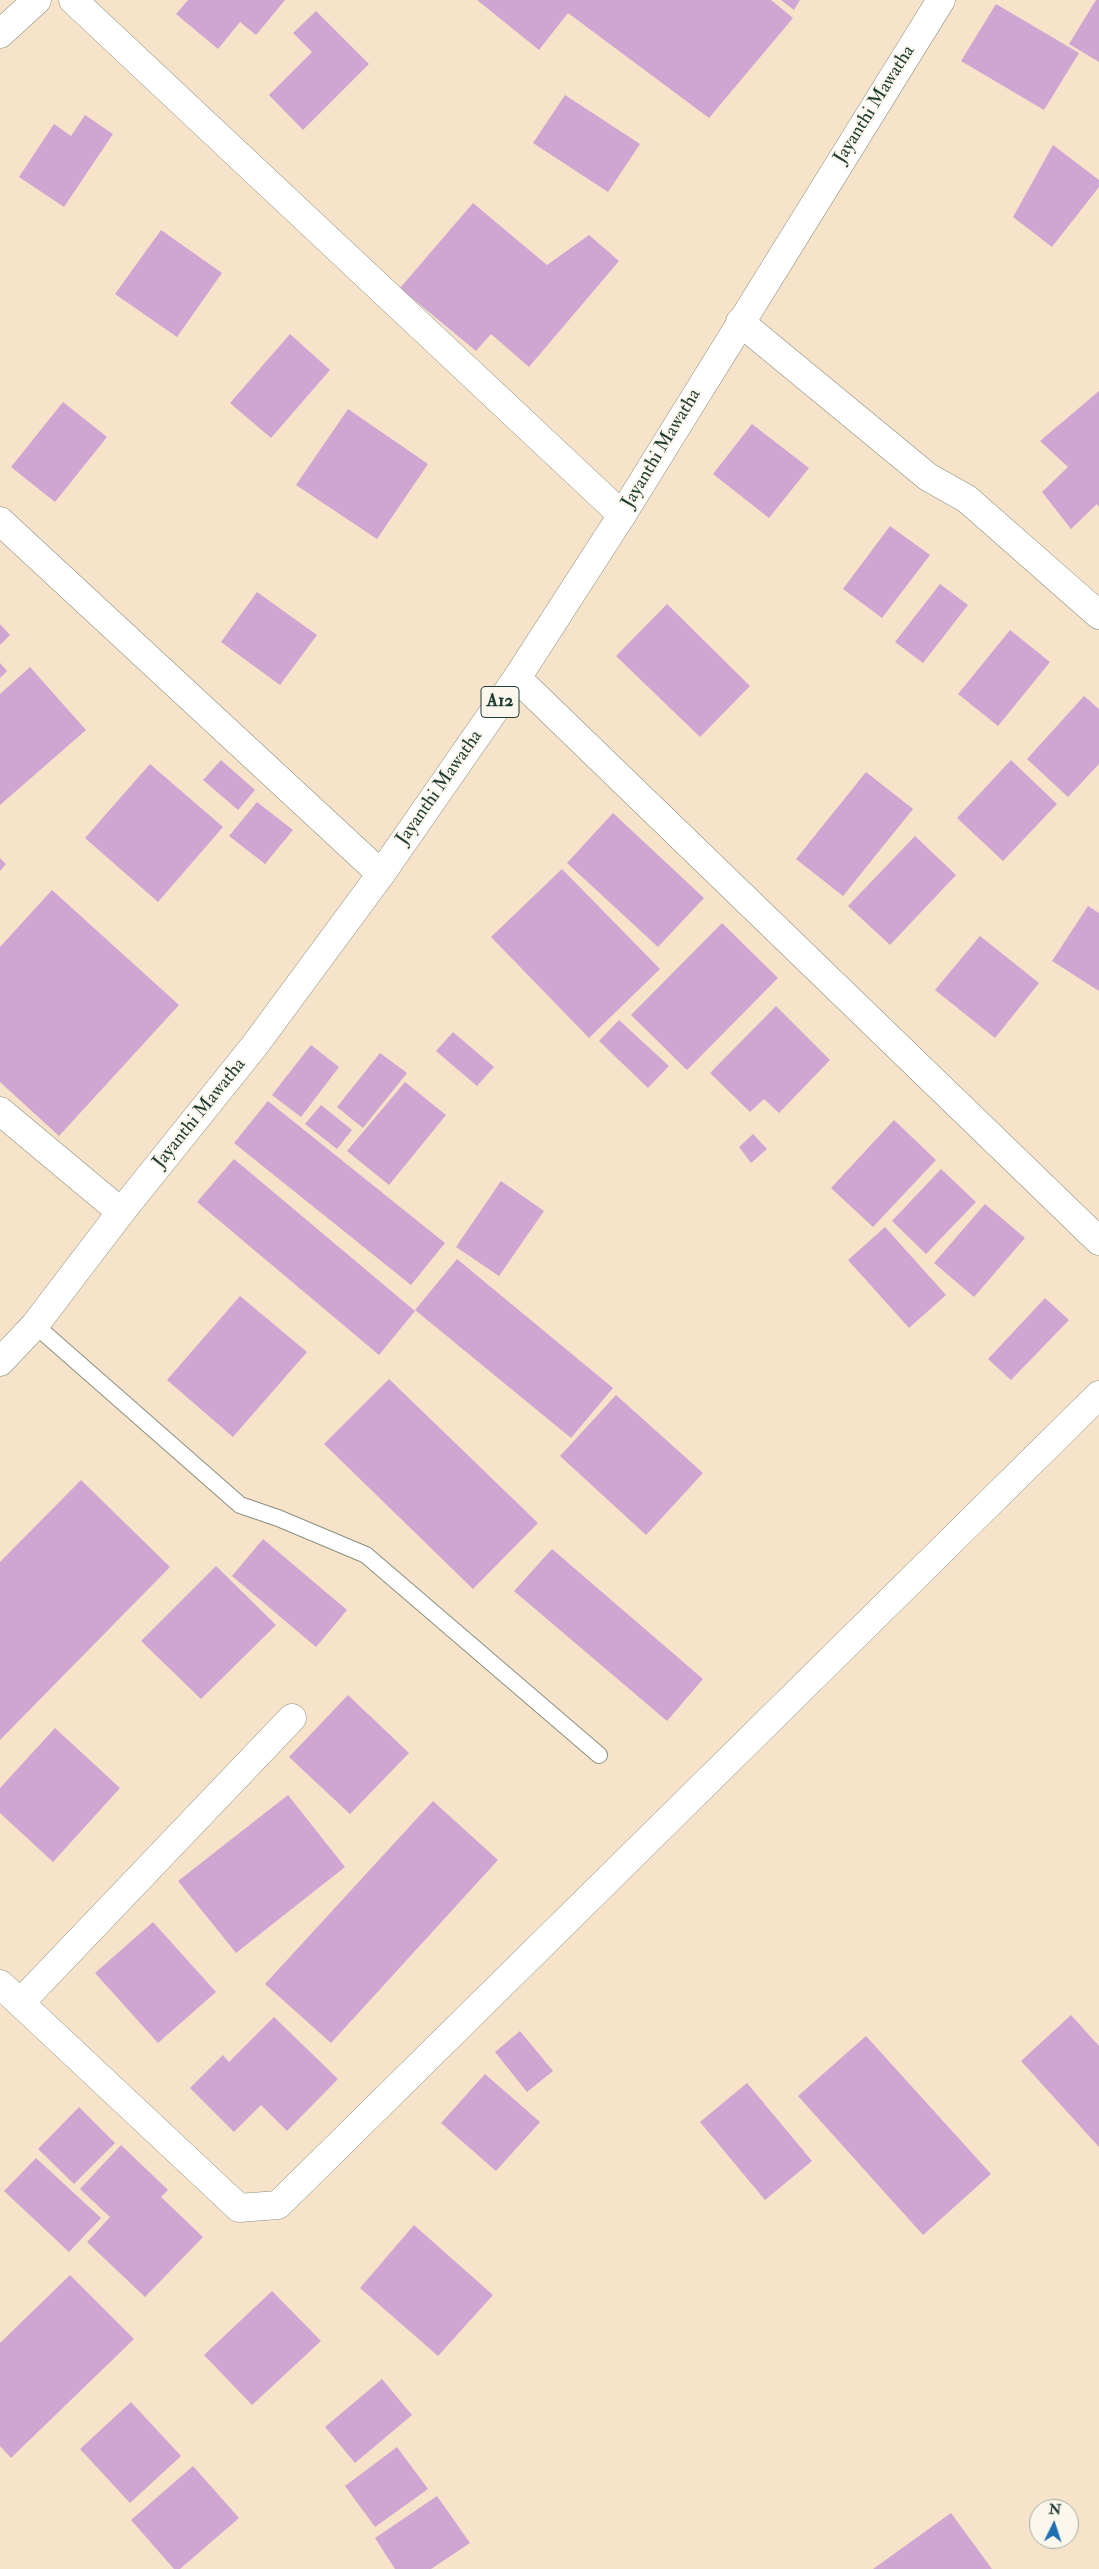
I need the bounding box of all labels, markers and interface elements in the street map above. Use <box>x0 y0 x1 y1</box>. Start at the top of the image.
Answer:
street label: Jayanthi Mawatha <box>830 42 920 168</box>
street label: Jayanthi Mawatha <box>617 385 707 513</box>
road number: A12 <box>481 686 519 718</box>
street label: Jayanthi Mawatha <box>392 726 488 850</box>
street label: Jayanthi Mawatha <box>149 1054 251 1174</box>
north arrow <box>1029 2499 1079 2549</box>
text: N <box>1048 2501 1062 2518</box>

